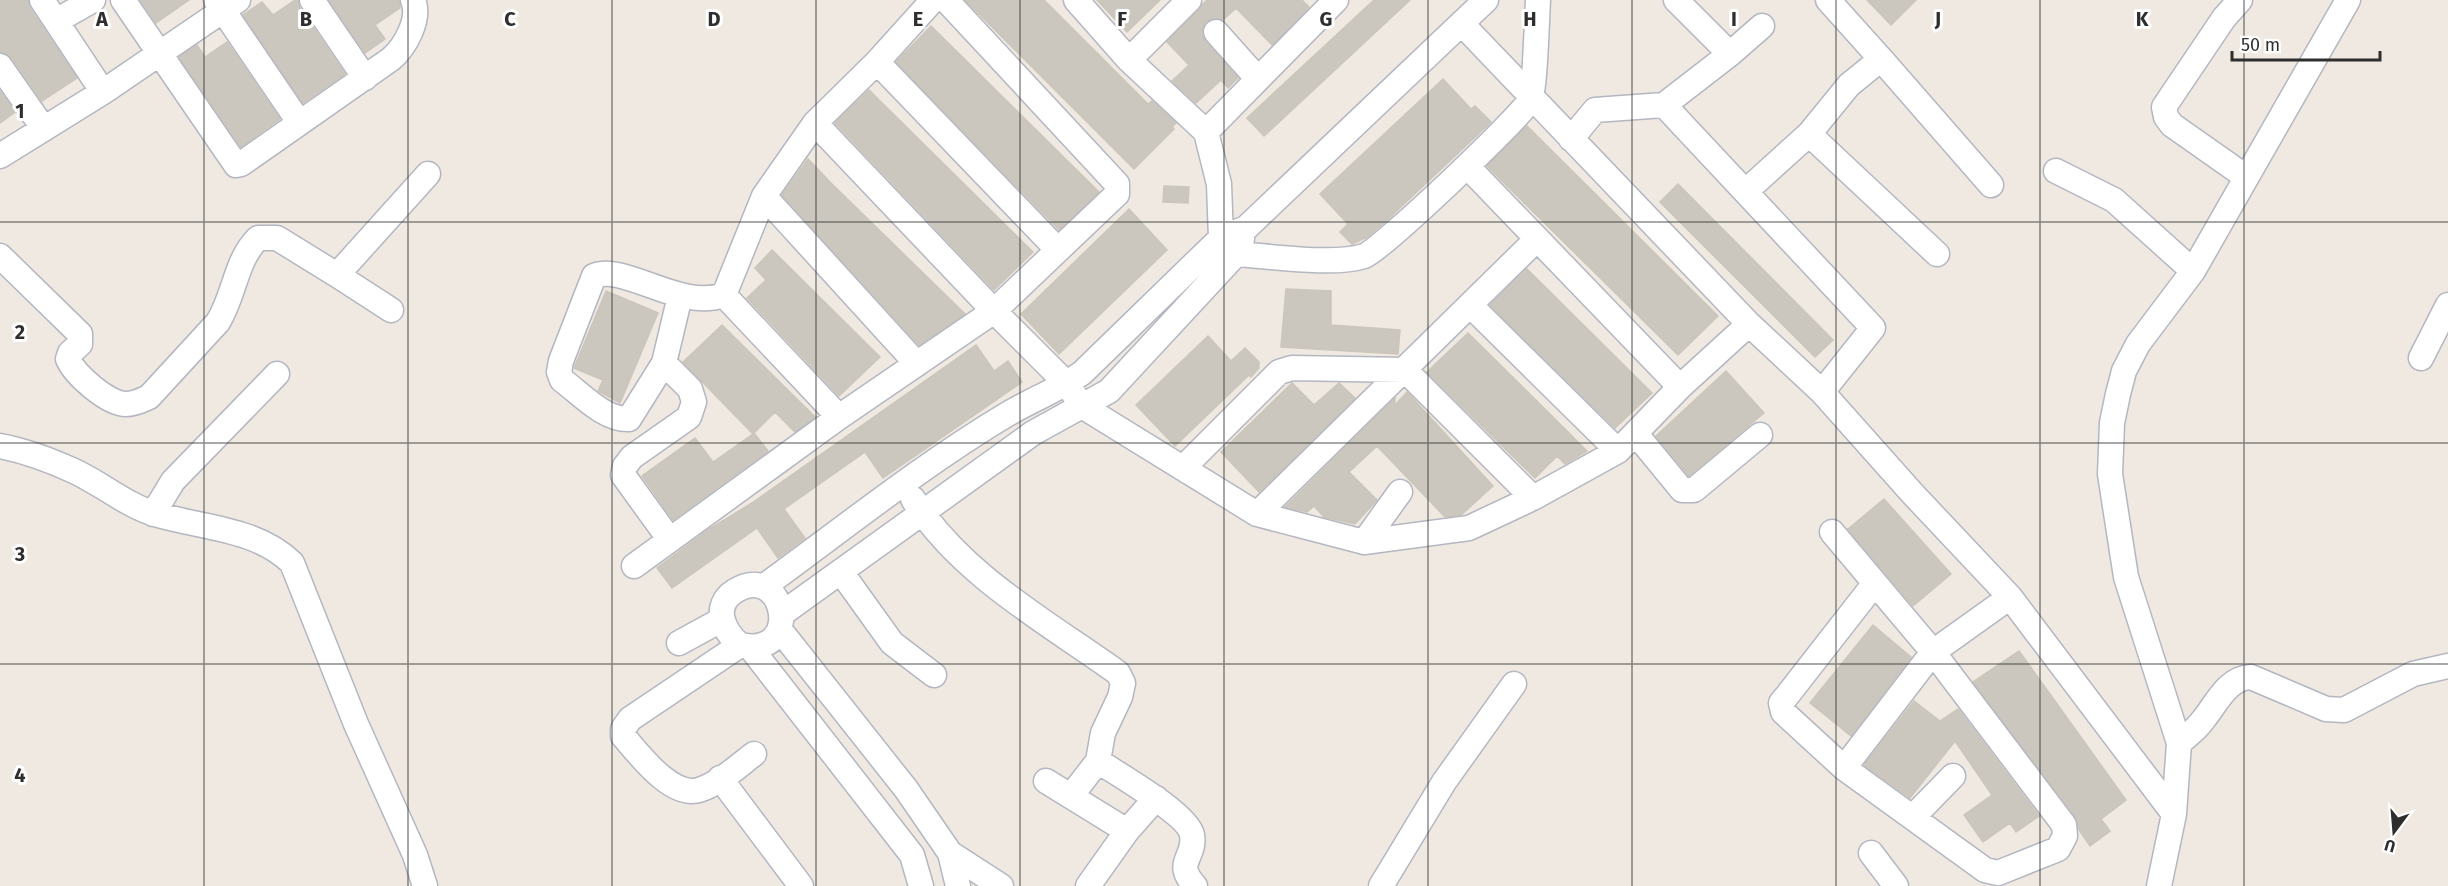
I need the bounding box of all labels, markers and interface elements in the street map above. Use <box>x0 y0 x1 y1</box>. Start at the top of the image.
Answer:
text: A <box>95 7 109 31</box>
text: B <box>300 7 312 31</box>
text: C <box>504 7 516 31</box>
text: D <box>707 7 721 31</box>
text: E <box>913 7 923 31</box>
text: F <box>1117 7 1127 31</box>
text: G <box>1320 7 1332 31</box>
text: H <box>1523 7 1537 31</box>
text: I <box>1731 7 1737 31</box>
text: J <box>1934 7 1941 31</box>
text: K <box>2136 7 2149 31</box>
scale bar <box>2232 24 2380 62</box>
text: 50 m <box>2241 34 2280 56</box>
text: 1 <box>15 99 25 123</box>
text: 2 <box>15 320 25 344</box>
text: 3 <box>14 542 25 566</box>
text: 4 <box>14 763 26 787</box>
north arrow <box>2364 802 2424 862</box>
text: U <box>2382 835 2398 857</box>

